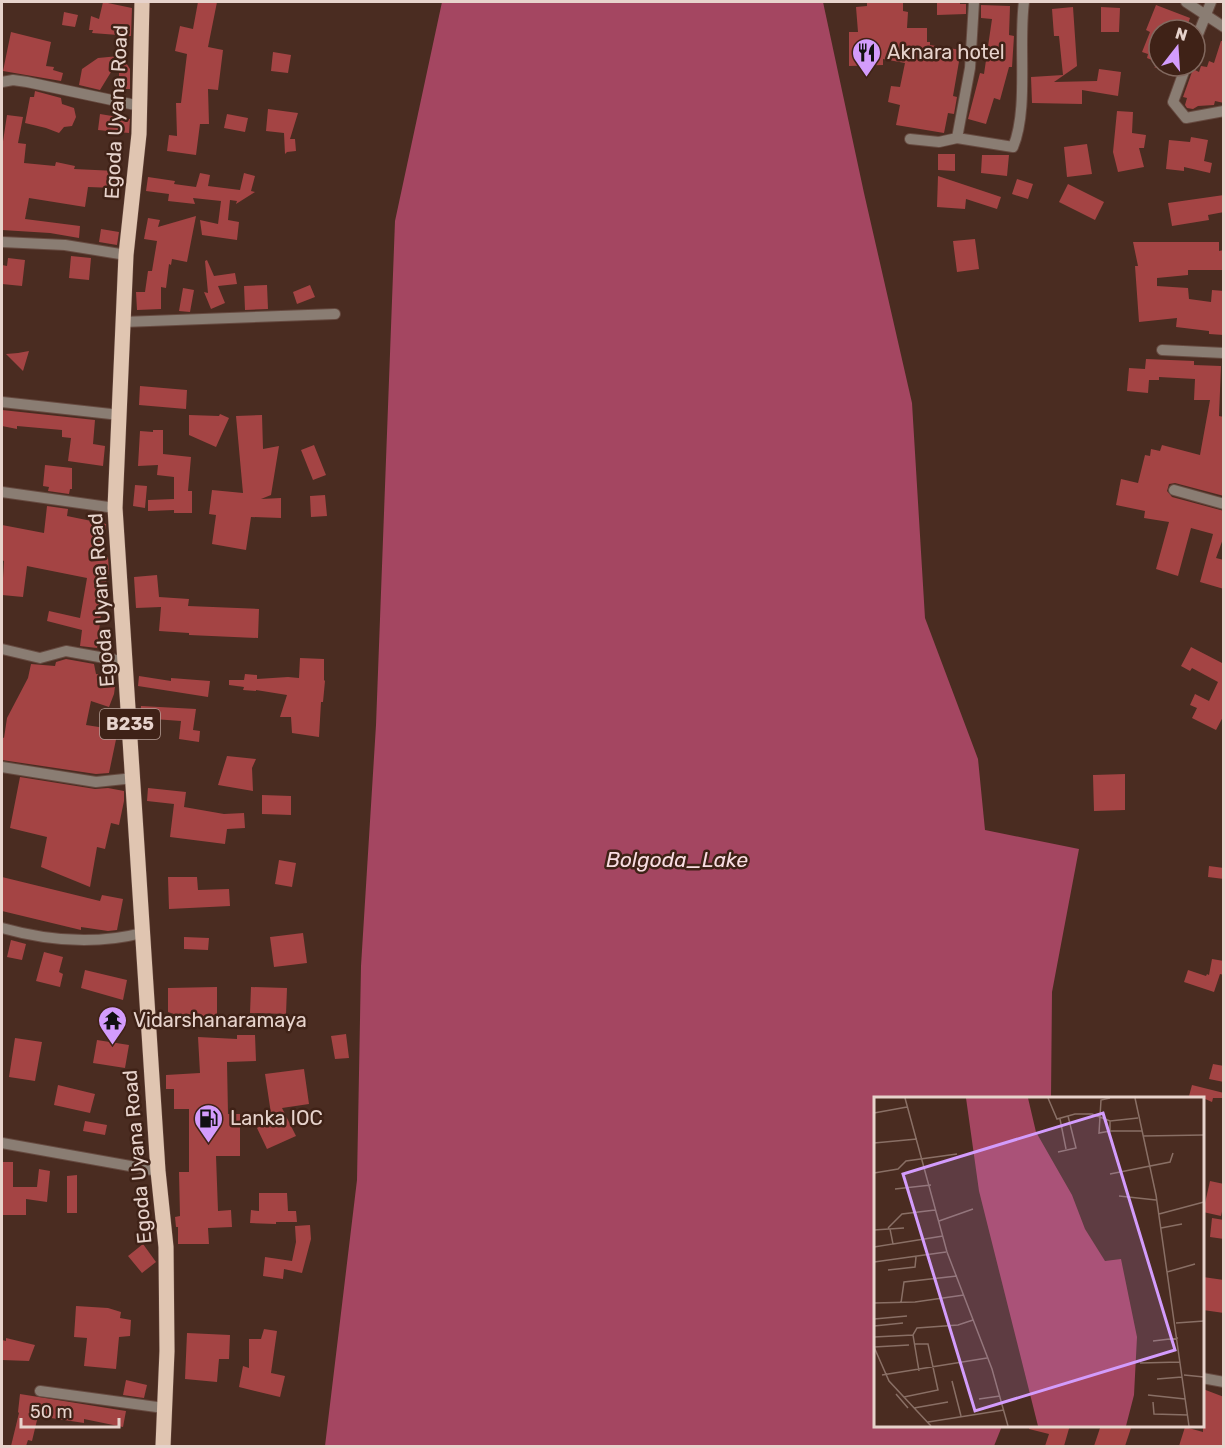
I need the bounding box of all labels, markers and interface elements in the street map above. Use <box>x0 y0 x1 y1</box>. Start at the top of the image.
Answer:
north arrow <box>1147 18 1207 78</box>
text: N <box>1173 23 1190 45</box>
street label: Egoda Uyana Road <box>99 24 133 200</box>
restaurant icon: Aknara hotel <box>850 36 882 78</box>
place label: Aknara hotel <box>887 40 1005 64</box>
street label: Egoda Uyana Road <box>83 512 119 688</box>
road number: B235 <box>100 709 160 739</box>
water label: Bolgoda_Lake <box>606 847 748 872</box>
temple icon: Vidarshanaramaya <box>96 1004 128 1046</box>
place label: Vidarshanaramaya <box>133 1008 307 1032</box>
street label: Egoda Uyana Road <box>117 1069 157 1245</box>
inset map <box>874 1097 1204 1427</box>
fuel station icon: Lanka IOC <box>193 1102 225 1144</box>
place label: Lanka IOC <box>230 1106 323 1130</box>
scale bar <box>21 1391 118 1429</box>
text: 50 m <box>30 1401 73 1423</box>

